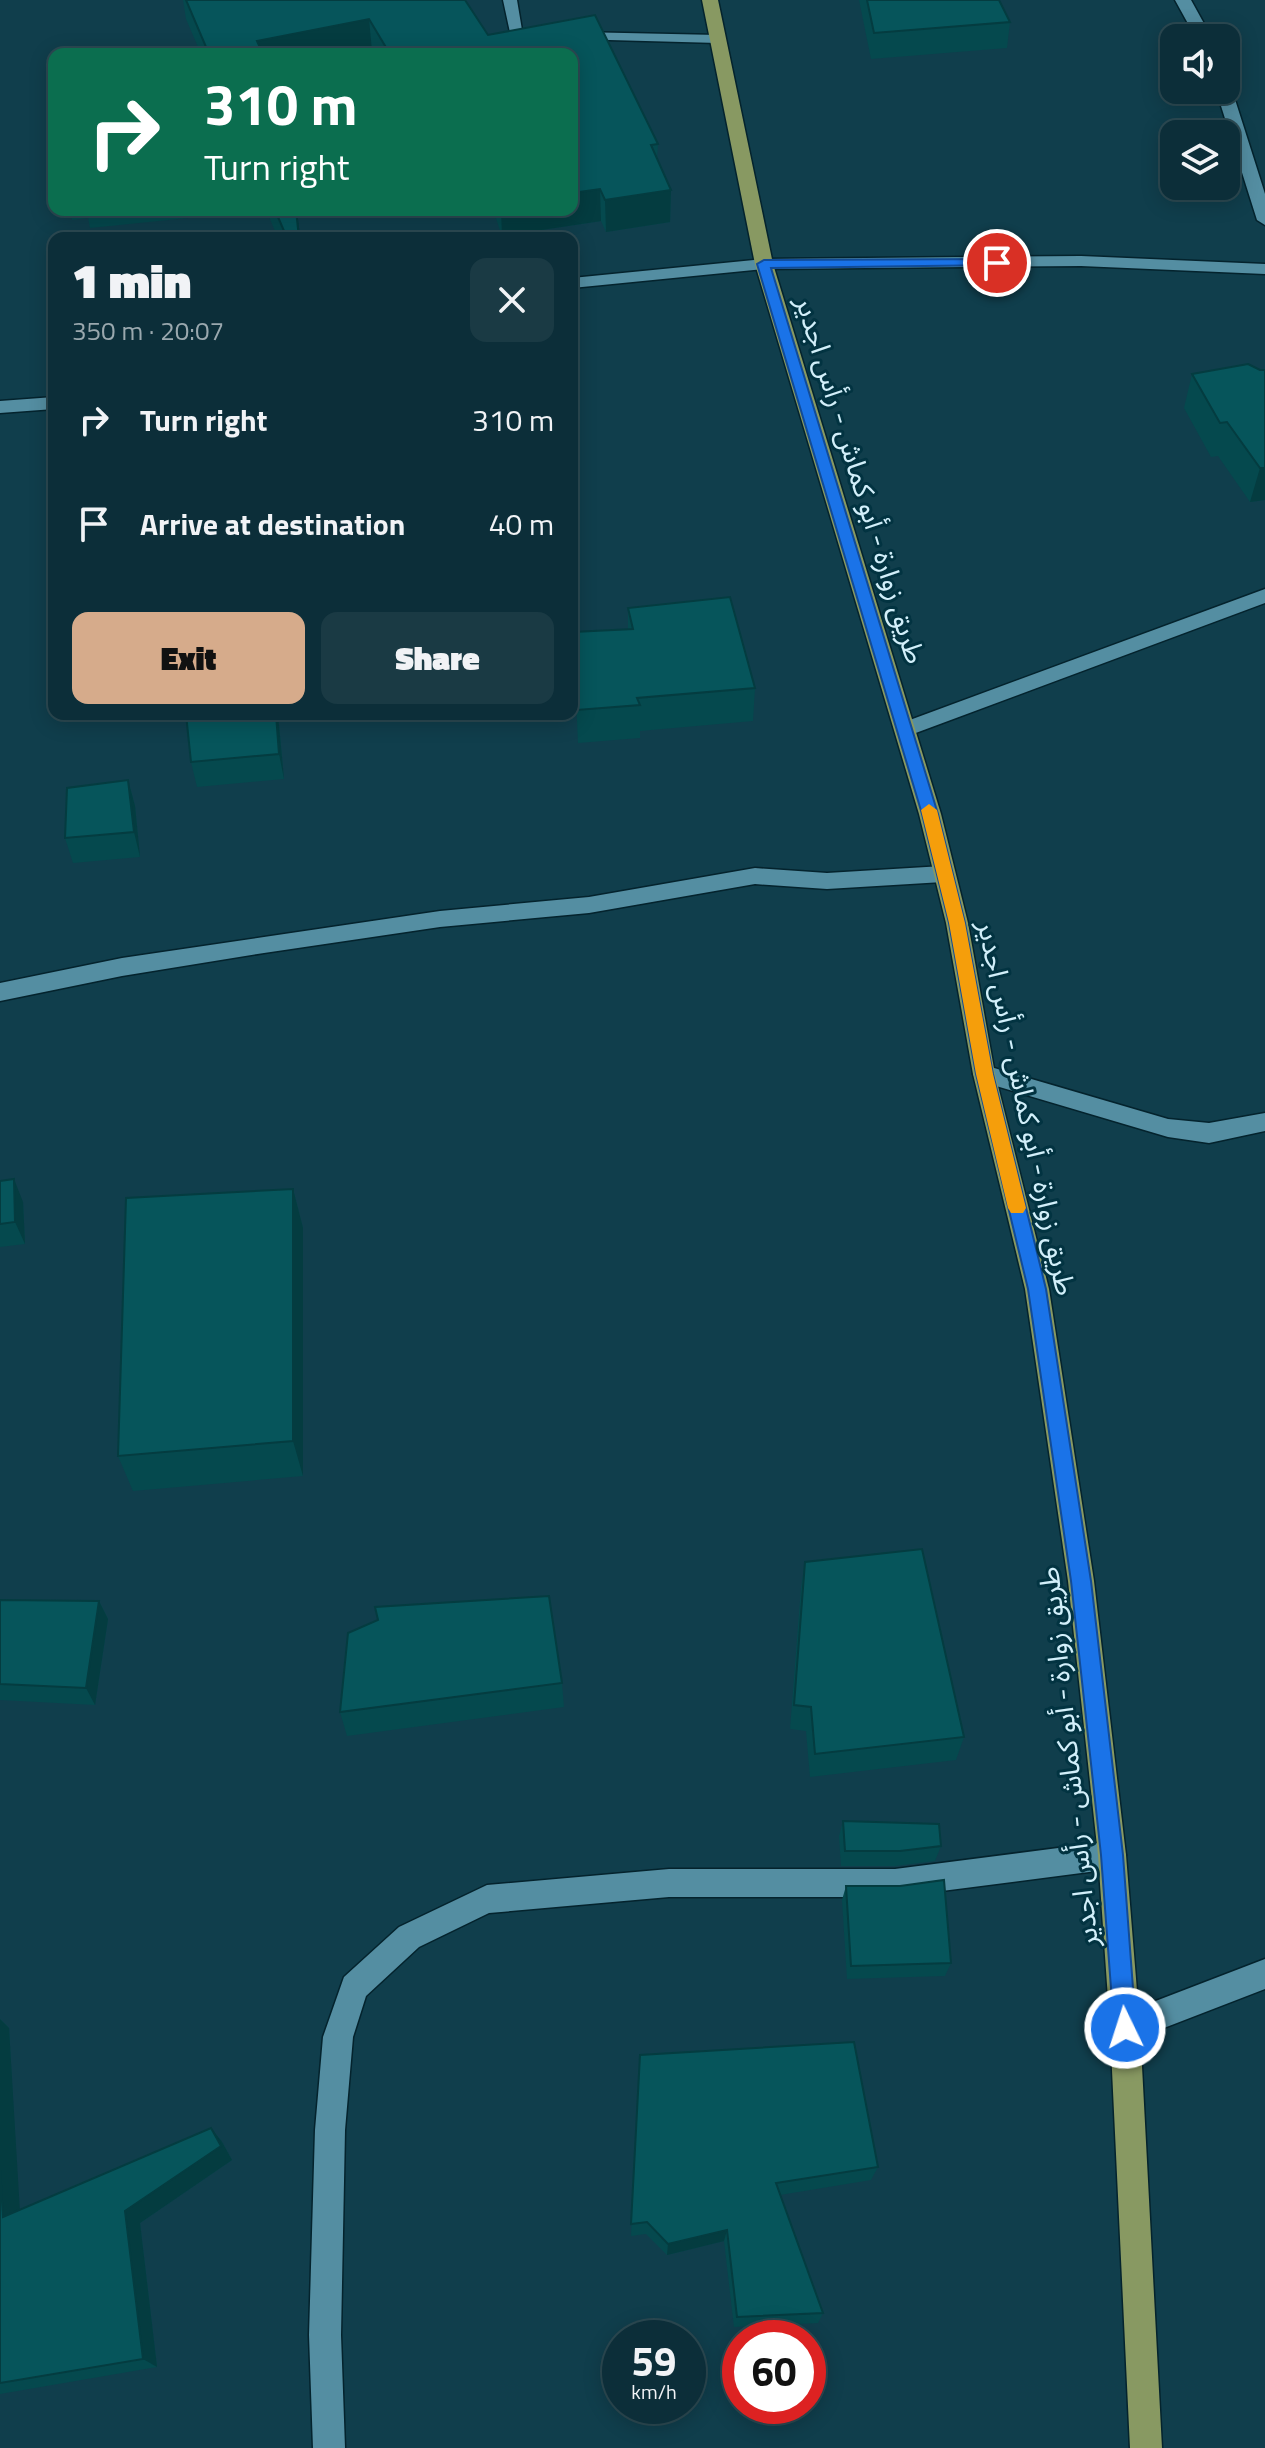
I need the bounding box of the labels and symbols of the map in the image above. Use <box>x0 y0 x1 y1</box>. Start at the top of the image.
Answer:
pin <box>963 229 1031 297</box>
street label: طريق زوارة - أبو كماش - رأس اجدير <box>785 290 938 669</box>
street label: طريق زوارة - أبو كماش - رأس اجدير <box>967 915 1088 1299</box>
street label: طريق زوارة - أبو كماش - رأس اجدير <box>1026 1565 1109 1950</box>
position arrow <box>1083 1986 1167 2070</box>
speed limit sign: 60 <box>722 2320 826 2424</box>

